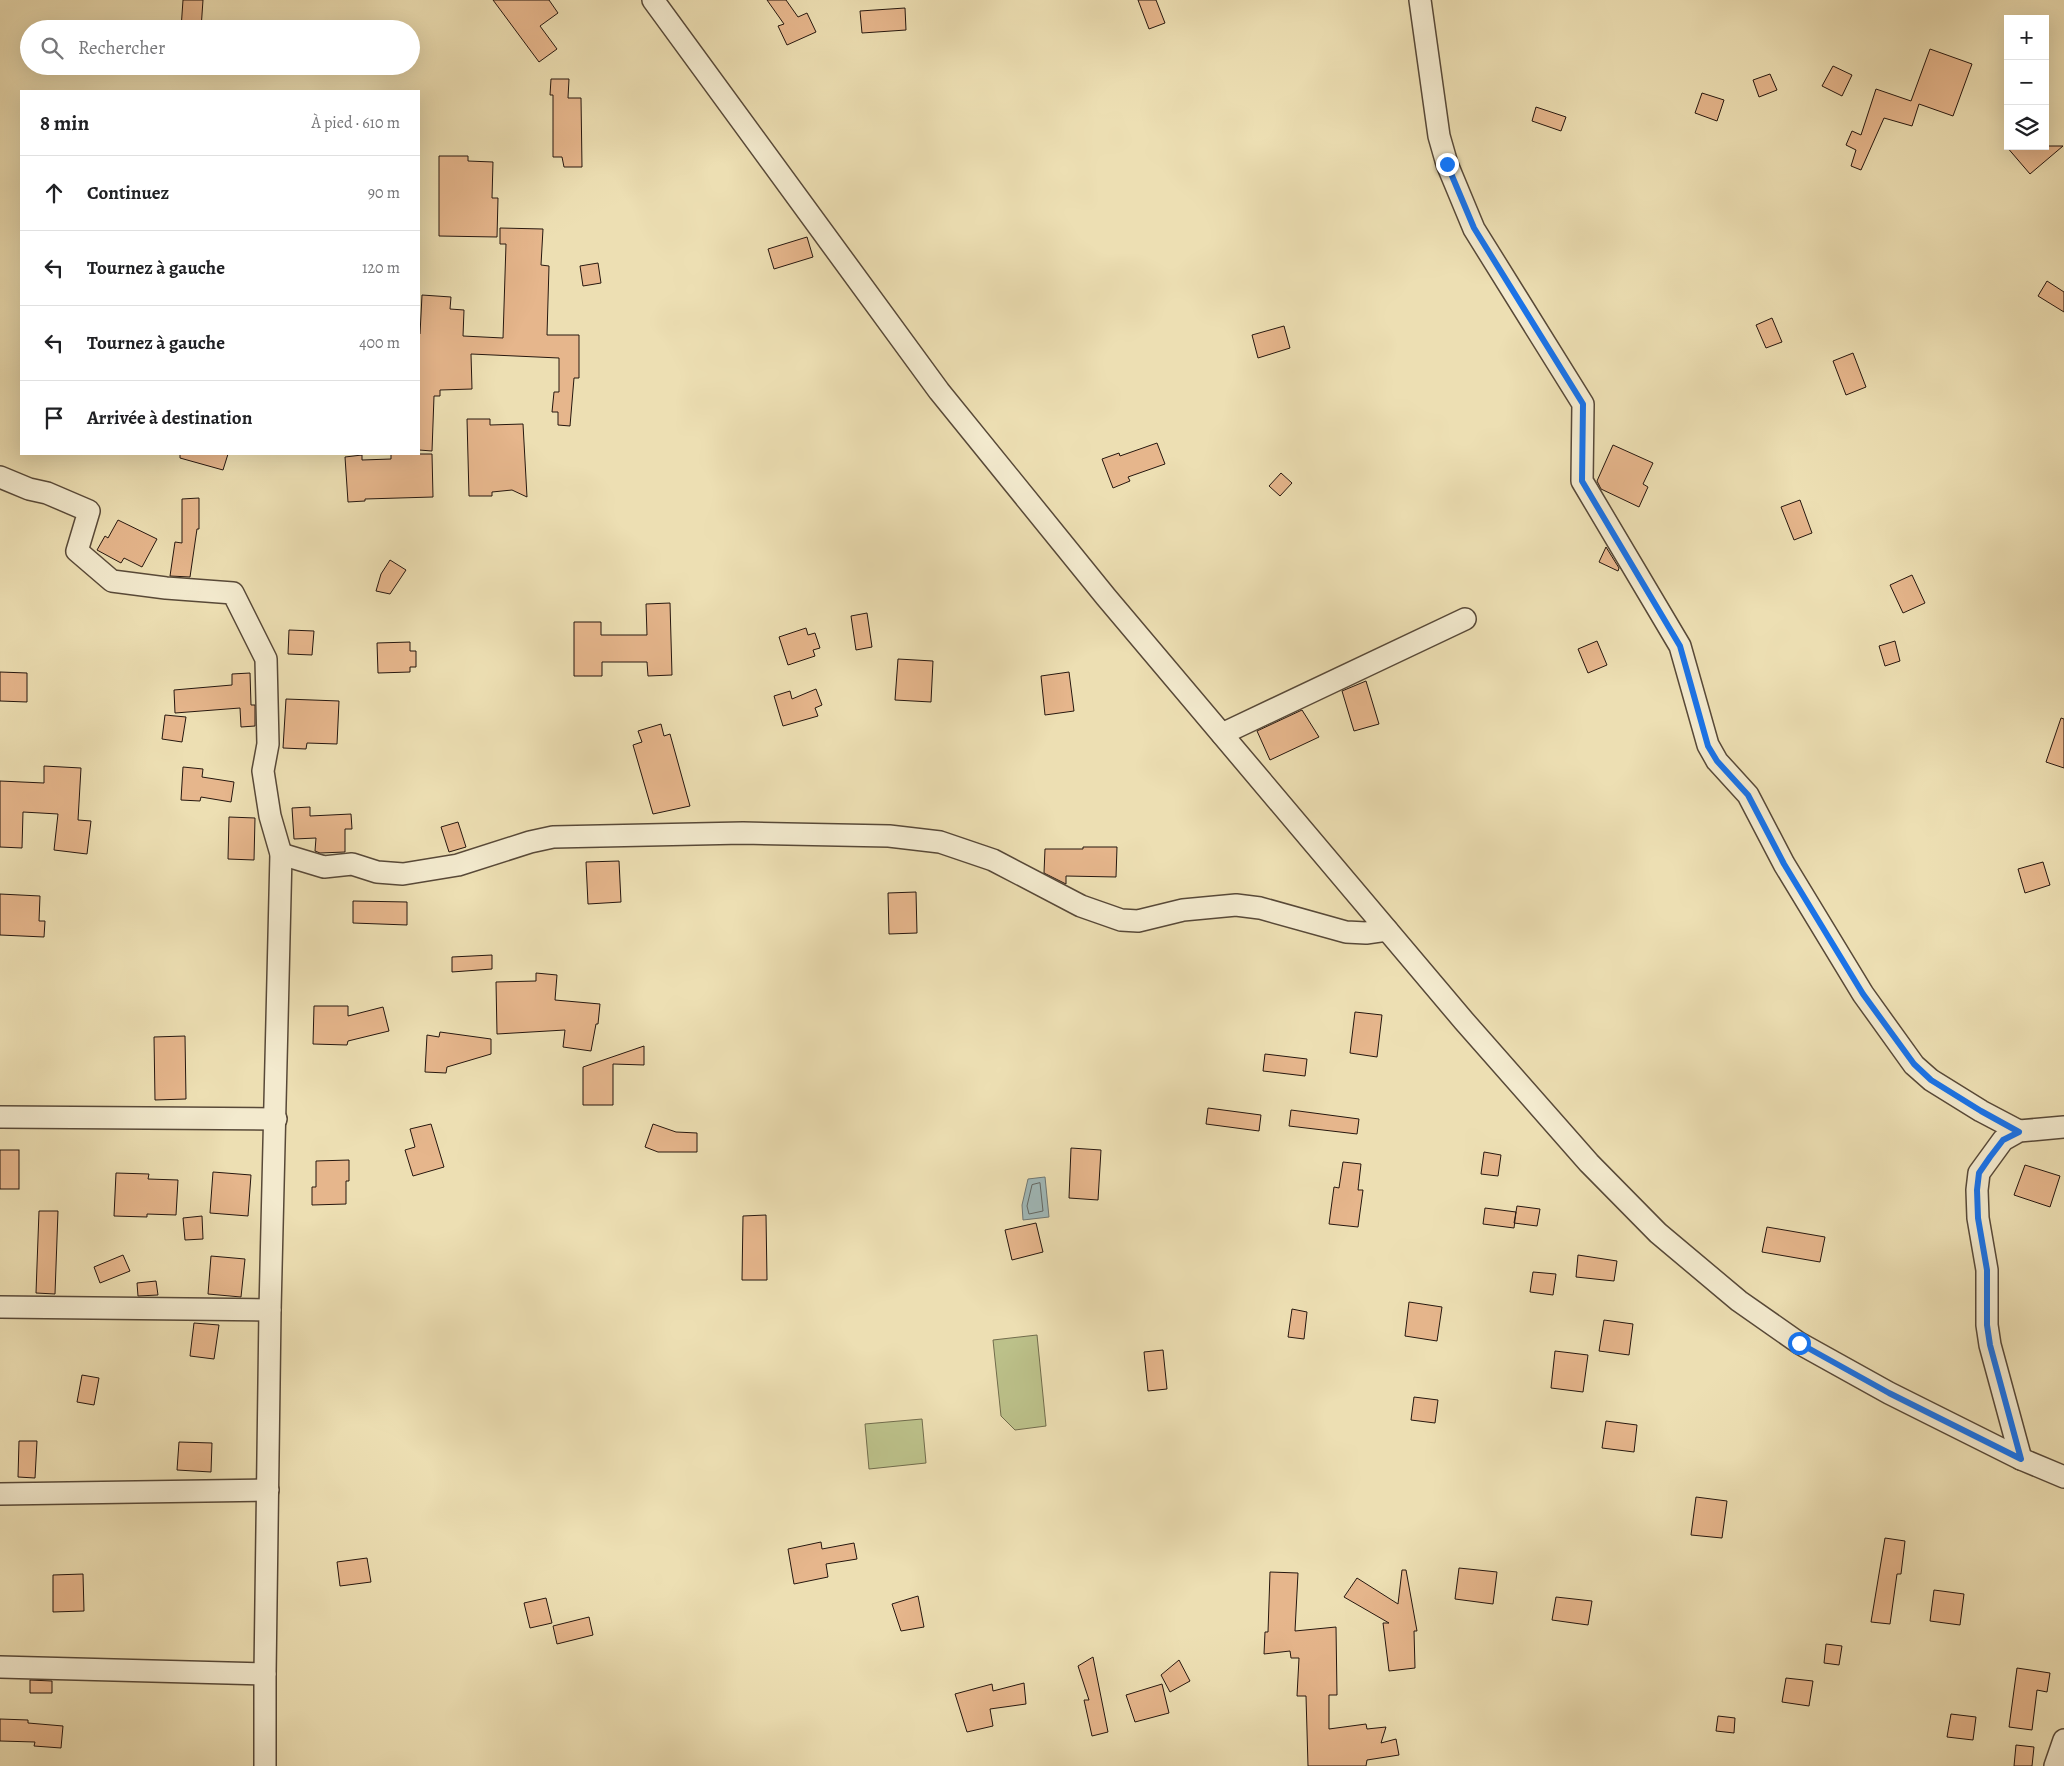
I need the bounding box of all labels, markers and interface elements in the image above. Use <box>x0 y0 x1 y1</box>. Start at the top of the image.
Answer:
map controls <box>2004 15 2049 150</box>
button: + <box>2004 15 2049 60</box>
search box <box>20 20 420 75</box>
icon: search <box>38 34 66 62</box>
text: Rechercher <box>78 35 165 61</box>
button: − <box>2004 60 2049 105</box>
button: layers <box>2004 105 2049 150</box>
text: 8 min <box>40 109 89 137</box>
text: À pied · 610 m <box>311 112 400 134</box>
route end <box>1436 153 1459 176</box>
icon: ahead <box>40 179 68 207</box>
text: Continuez <box>87 180 169 206</box>
text: 90 m <box>368 182 400 204</box>
icon: left <box>40 254 68 282</box>
text: Tournez à gauche <box>87 255 225 281</box>
text: 120 m <box>362 257 400 279</box>
icon: left <box>40 329 68 357</box>
text: Tournez à gauche <box>87 330 225 356</box>
text: 400 m <box>359 332 400 354</box>
icon: arrive <box>40 404 68 432</box>
text: Arrivée à destination <box>87 405 252 431</box>
route start <box>1788 1332 1811 1355</box>

